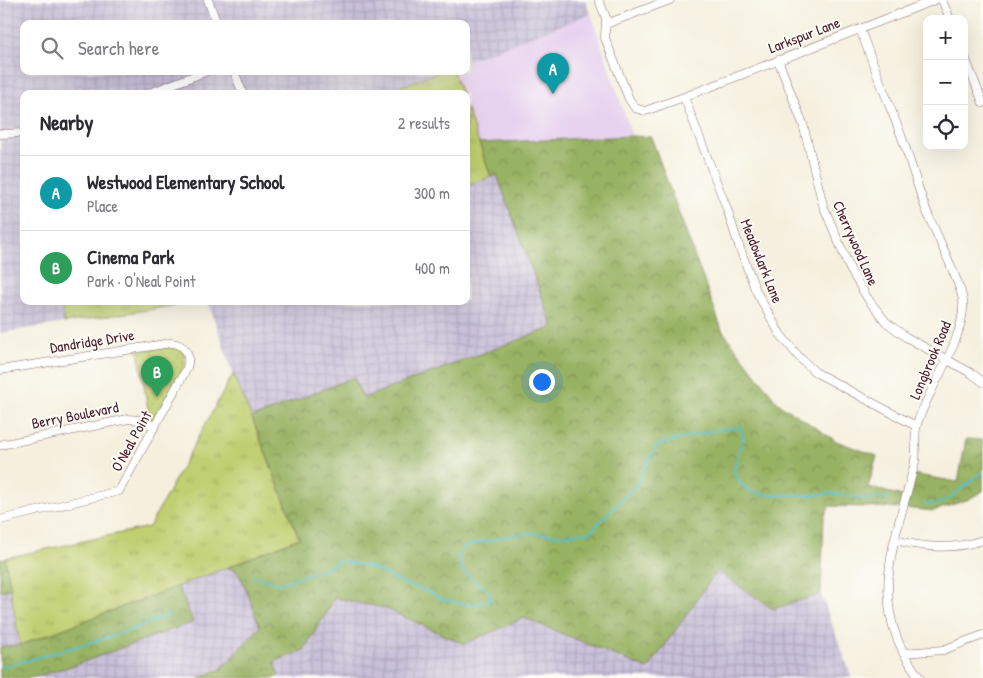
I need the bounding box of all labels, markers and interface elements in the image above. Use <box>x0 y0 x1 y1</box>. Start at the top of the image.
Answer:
street label: Larkspur Lane <box>765 12 843 58</box>
map controls <box>923 15 968 150</box>
button: + <box>923 15 968 60</box>
search box <box>20 20 470 75</box>
icon: search <box>38 34 66 62</box>
text: Search here <box>78 35 159 61</box>
pin: A <box>537 53 569 94</box>
button: − <box>923 60 968 105</box>
button: locate <box>923 105 968 150</box>
text: Nearby <box>40 108 93 137</box>
text: 2 results <box>398 112 450 134</box>
text: Westwood Elementary School <box>87 169 284 195</box>
text: A <box>52 182 60 204</box>
text: 300 m <box>414 182 450 204</box>
text: Place <box>87 195 118 217</box>
street label: Cherrywood Lane <box>828 197 884 289</box>
street label: Meadowlark Lane <box>736 216 788 306</box>
text: Cinema Park <box>87 244 174 270</box>
text: B <box>52 257 60 279</box>
text: 400 m <box>415 257 450 279</box>
text: Park · O'Neal Point <box>87 270 195 292</box>
street label: Longbrook Road <box>904 317 956 402</box>
street label: Dandridge Drive <box>48 324 136 358</box>
pin: B <box>141 356 173 397</box>
your location <box>529 369 555 395</box>
street label: Berry Boulevard <box>30 396 120 434</box>
street label: O'Neal Point <box>106 406 157 475</box>

